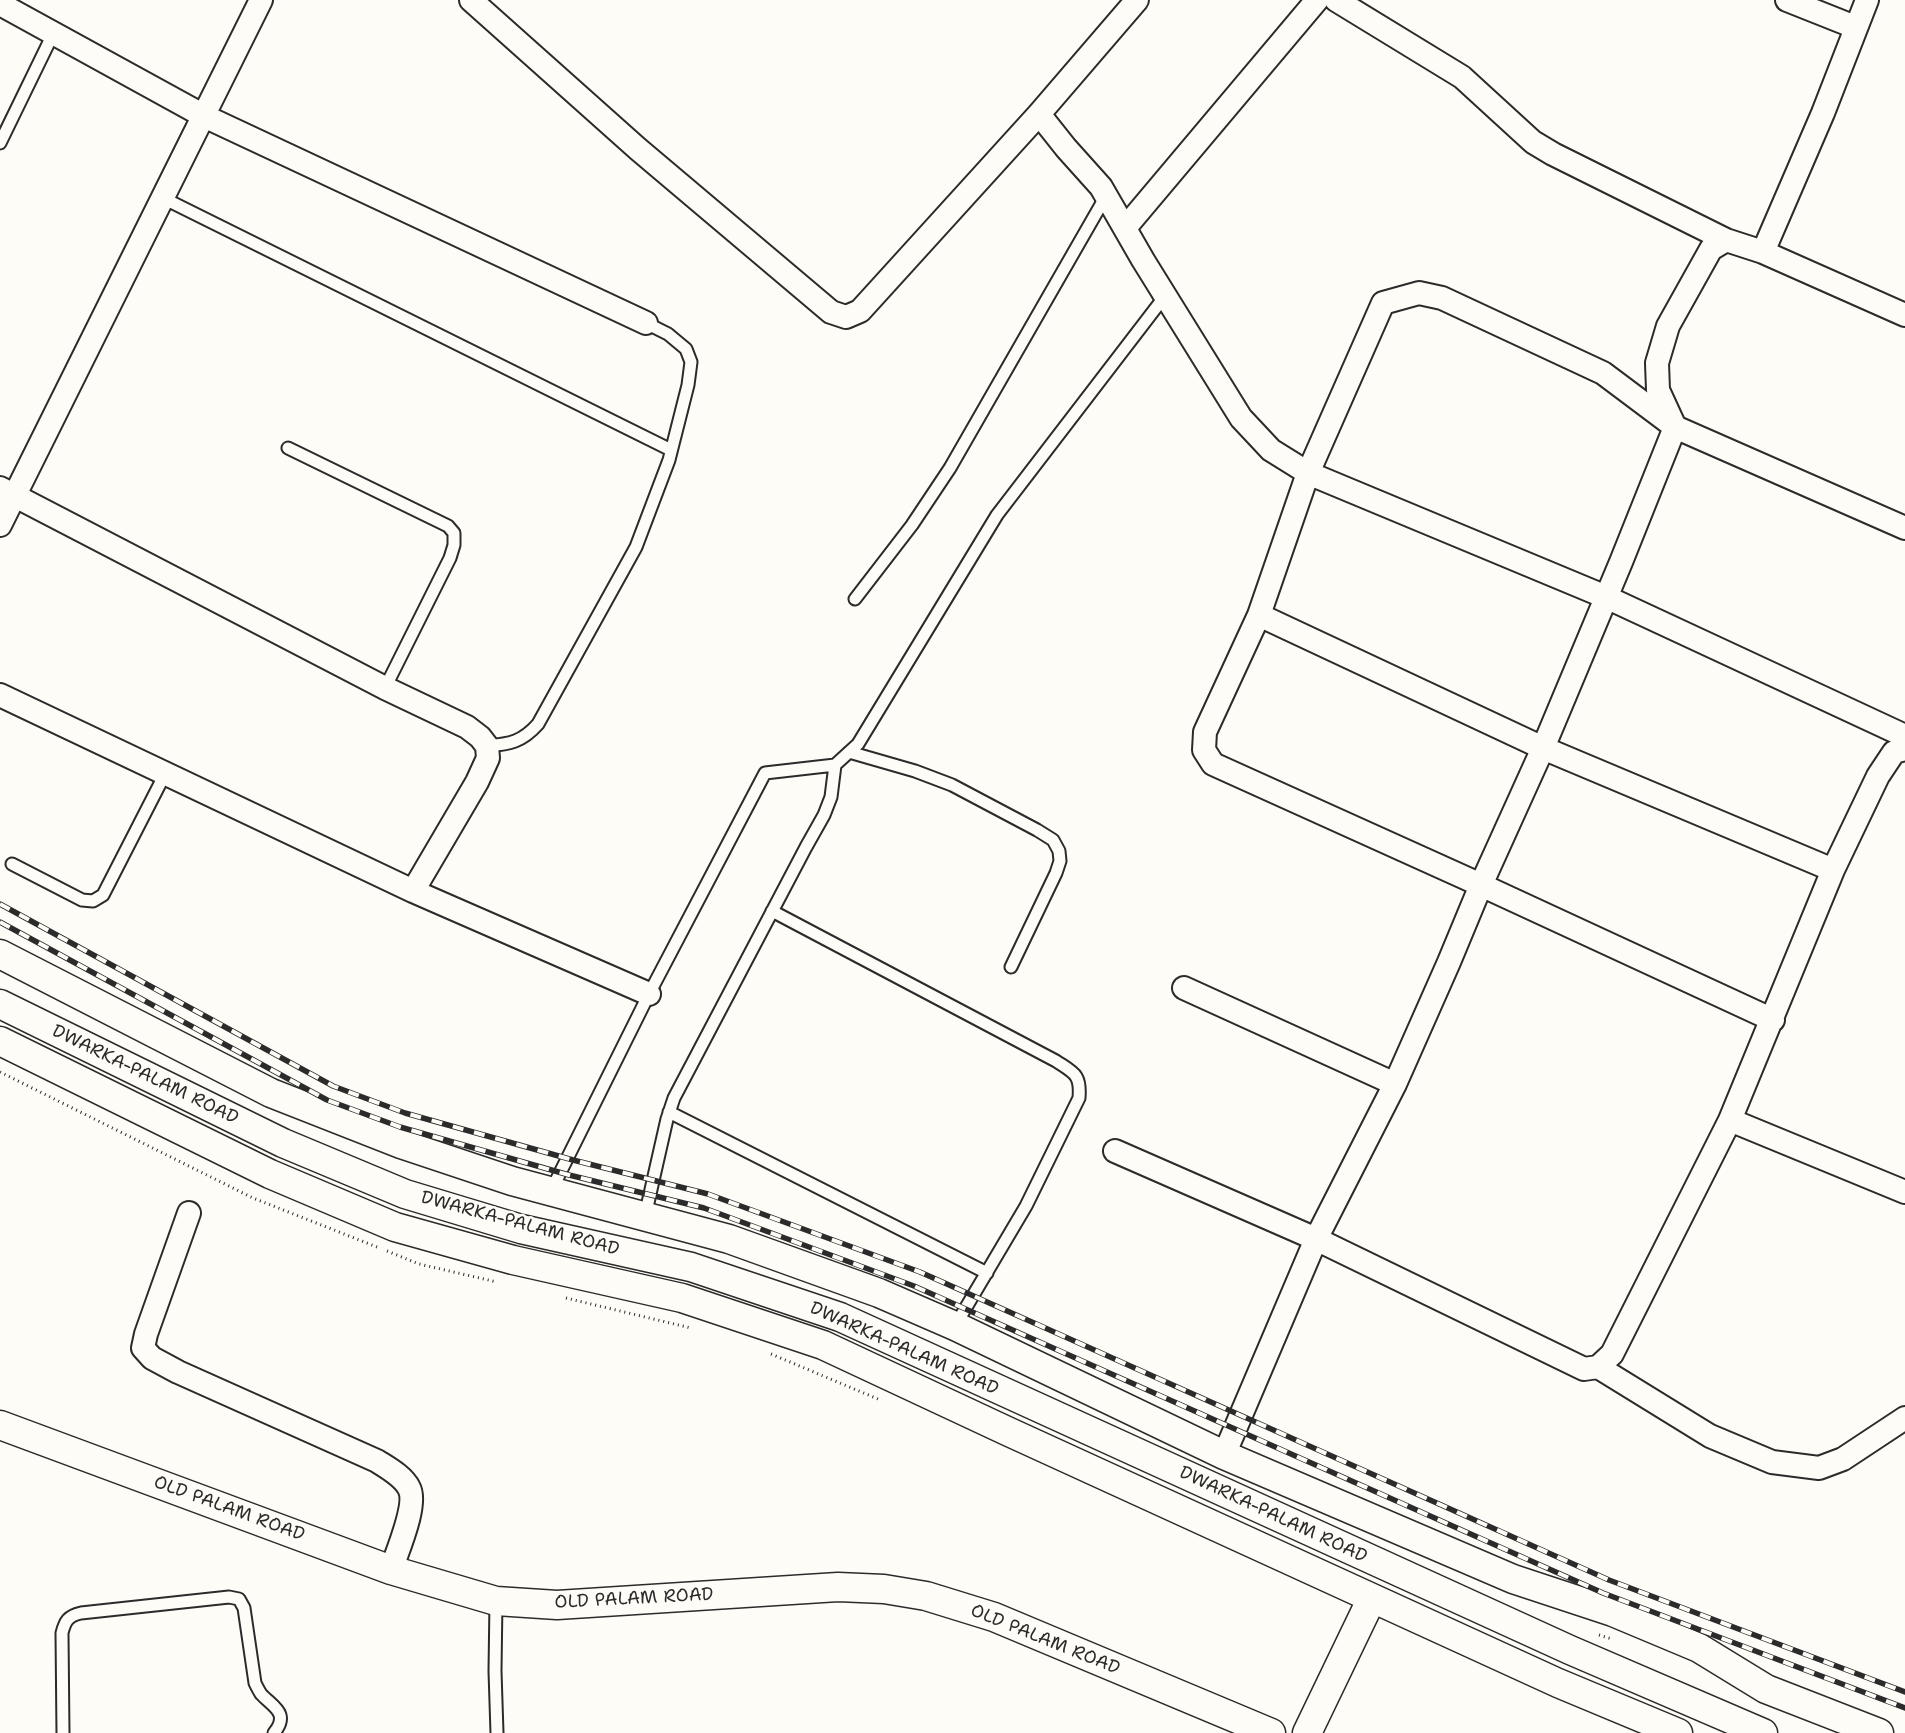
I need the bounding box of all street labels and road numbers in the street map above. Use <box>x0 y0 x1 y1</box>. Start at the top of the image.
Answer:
street label: DWARKA-PALAM ROAD <box>48 1020 242 1130</box>
street label: DWARKA-PALAM ROAD <box>418 1187 622 1261</box>
street label: DWARKA-PALAM ROAD <box>806 1298 1002 1400</box>
street label: DWARKA-PALAM ROAD <box>1176 1462 1370 1568</box>
street label: OLD PALAM ROAD <box>151 1472 307 1546</box>
street label: OLD PALAM ROAD <box>554 1584 714 1614</box>
street label: OLD PALAM ROAD <box>967 1600 1123 1680</box>

